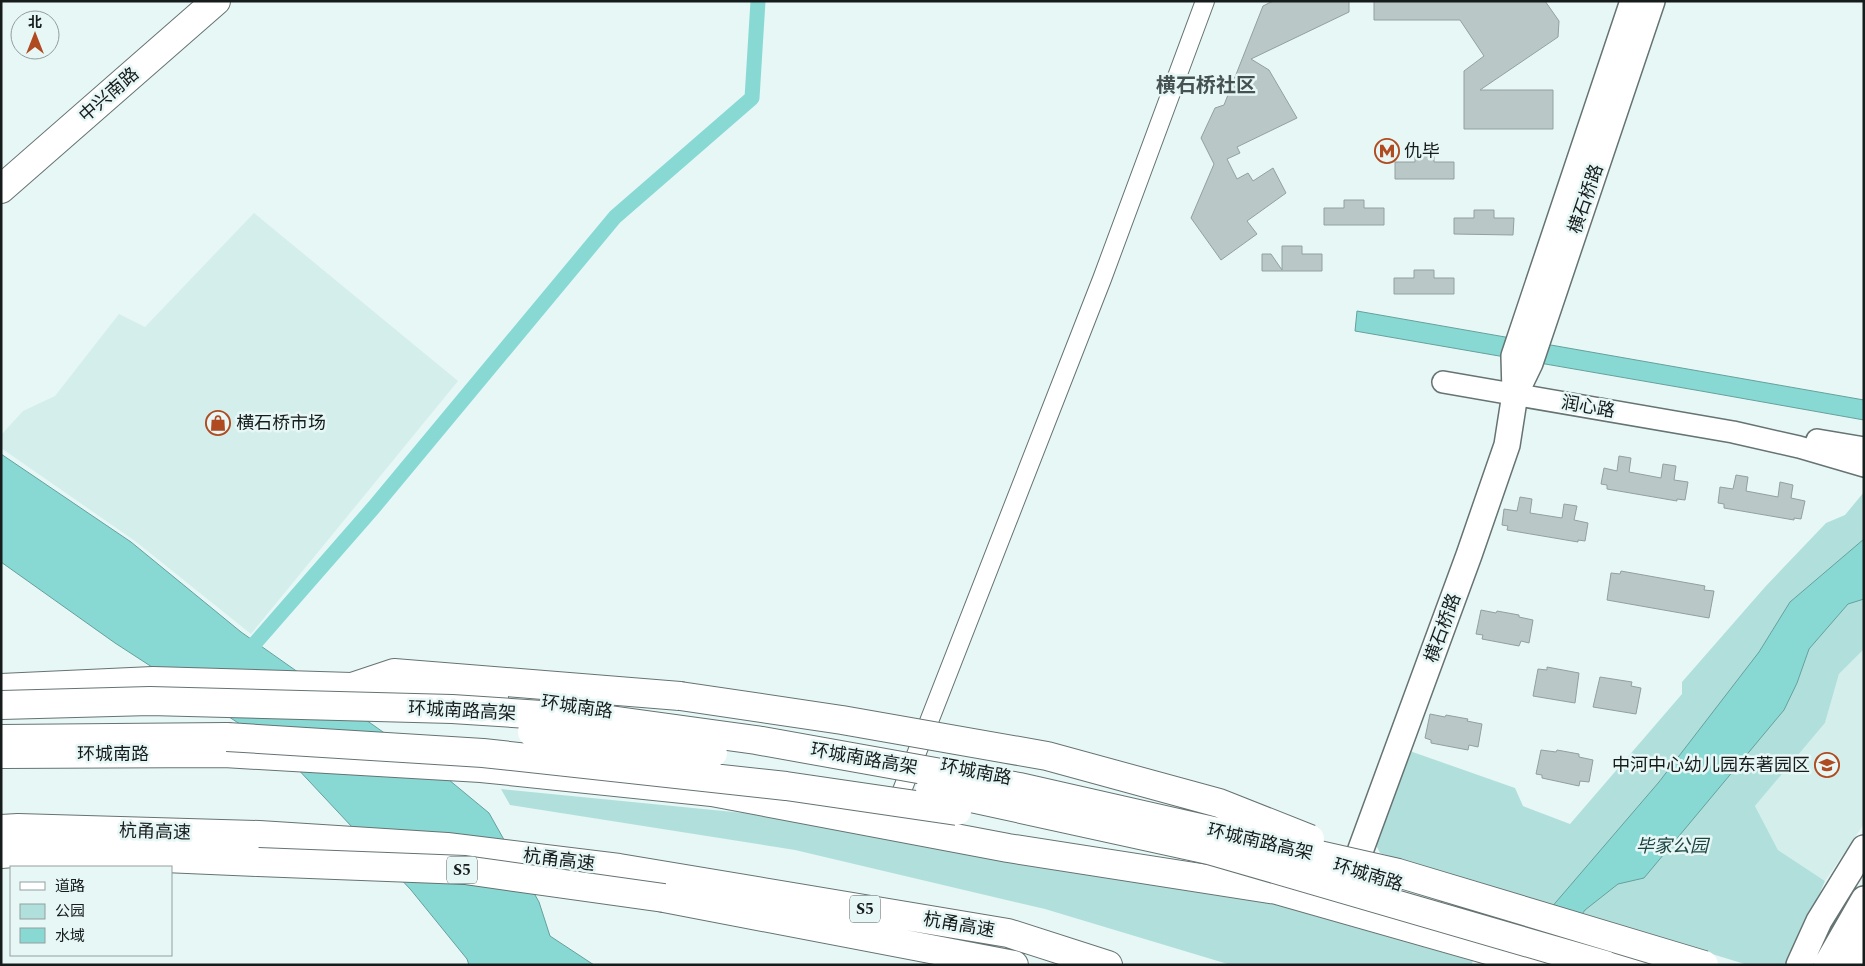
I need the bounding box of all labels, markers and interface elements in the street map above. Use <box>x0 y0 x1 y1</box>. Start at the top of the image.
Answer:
north arrow <box>10 10 60 60</box>
text: 北 <box>28 12 42 33</box>
street label: 中兴南路 <box>73 61 145 129</box>
district label: 横石桥社区 <box>1156 71 1256 101</box>
metro station icon: 仇毕 <box>1374 138 1400 164</box>
place label: 仇毕 <box>1404 138 1440 165</box>
street label: 横石桥路 <box>1562 161 1610 237</box>
street label: 润心路 <box>1559 389 1617 425</box>
shop icon: 横石桥市场 <box>205 410 231 436</box>
place label: 横石桥市场 <box>236 410 326 437</box>
street label: 横石桥路 <box>1418 590 1468 666</box>
street label: 环城南路 <box>539 689 615 725</box>
street label: 环城南路高架 <box>407 695 517 727</box>
street label: 环城南路高架 <box>808 736 920 782</box>
street label: 环城南路 <box>77 741 149 768</box>
street label: 环城南路 <box>938 752 1014 792</box>
place label: 中河中心幼儿园东著园区 <box>1612 752 1810 779</box>
school or university icon: 中河中心幼儿园东著园区 <box>1814 752 1840 778</box>
street label: 杭甬高速 <box>119 817 191 847</box>
street label: 环城南路高架 <box>1204 817 1316 867</box>
park label: 毕家公园 <box>1636 833 1711 860</box>
street label: 杭甬高速 <box>522 842 596 878</box>
street label: 环城南路 <box>1330 852 1406 898</box>
road number: S5 <box>447 856 477 884</box>
legend <box>10 866 172 956</box>
text: 道路 <box>55 875 85 898</box>
road number: S5 <box>850 896 880 922</box>
text: 公园 <box>55 900 85 923</box>
street label: 杭甬高速 <box>921 905 997 945</box>
text: 水域 <box>55 925 85 948</box>

